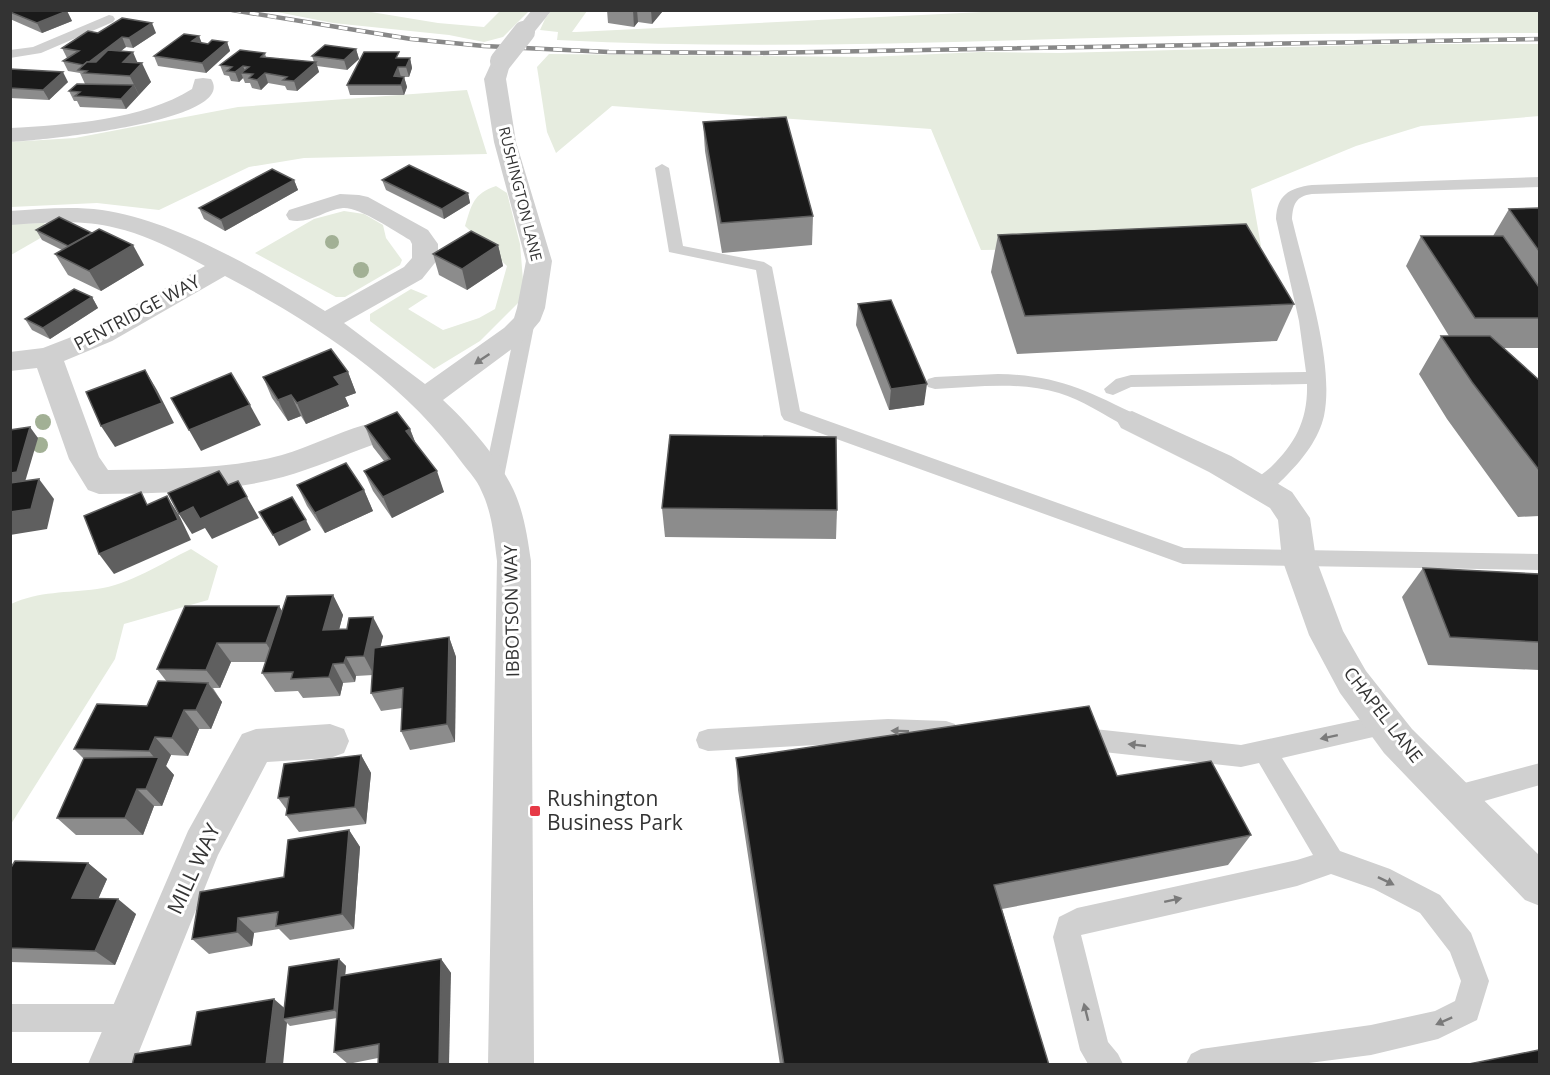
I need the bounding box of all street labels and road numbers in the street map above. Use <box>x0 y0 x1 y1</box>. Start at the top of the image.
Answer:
street label: RUSHINGTON LANE <box>495 124 547 263</box>
street label: PENTRIDGE WAY <box>69 268 204 355</box>
street label: IBBOTSON WAY <box>498 544 524 677</box>
street label: CHAPEL LANE <box>1339 662 1429 767</box>
street label: MILL WAY <box>160 819 226 918</box>

